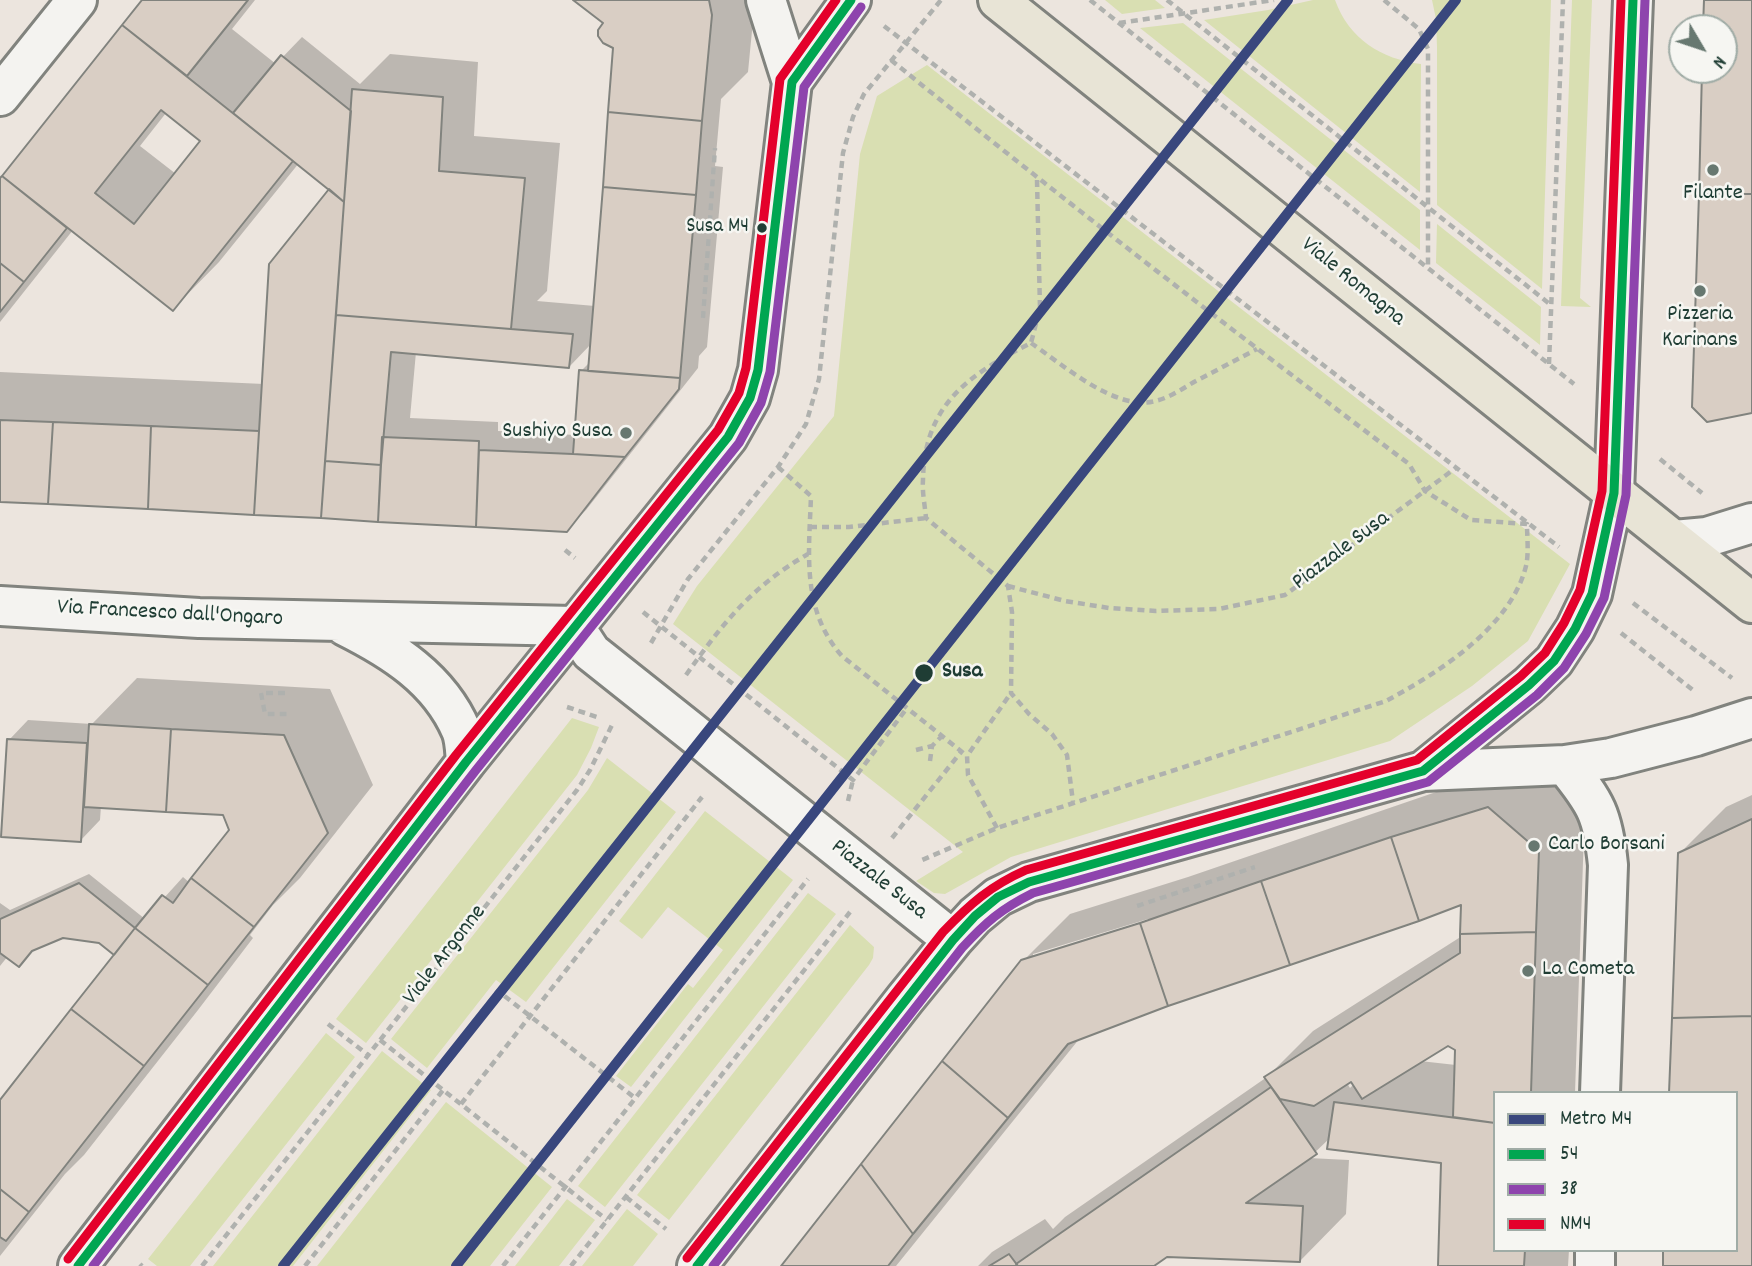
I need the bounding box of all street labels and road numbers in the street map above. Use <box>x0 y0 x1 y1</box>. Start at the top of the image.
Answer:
street label: Viale Romagna <box>1294 232 1410 334</box>
street label: Piazzale Susa <box>1288 506 1396 598</box>
street label: Via Francesco dall'Ongaro <box>57 595 283 635</box>
street label: Piazzale Susa <box>824 835 932 927</box>
street label: Viale Argonne <box>398 900 494 1012</box>

